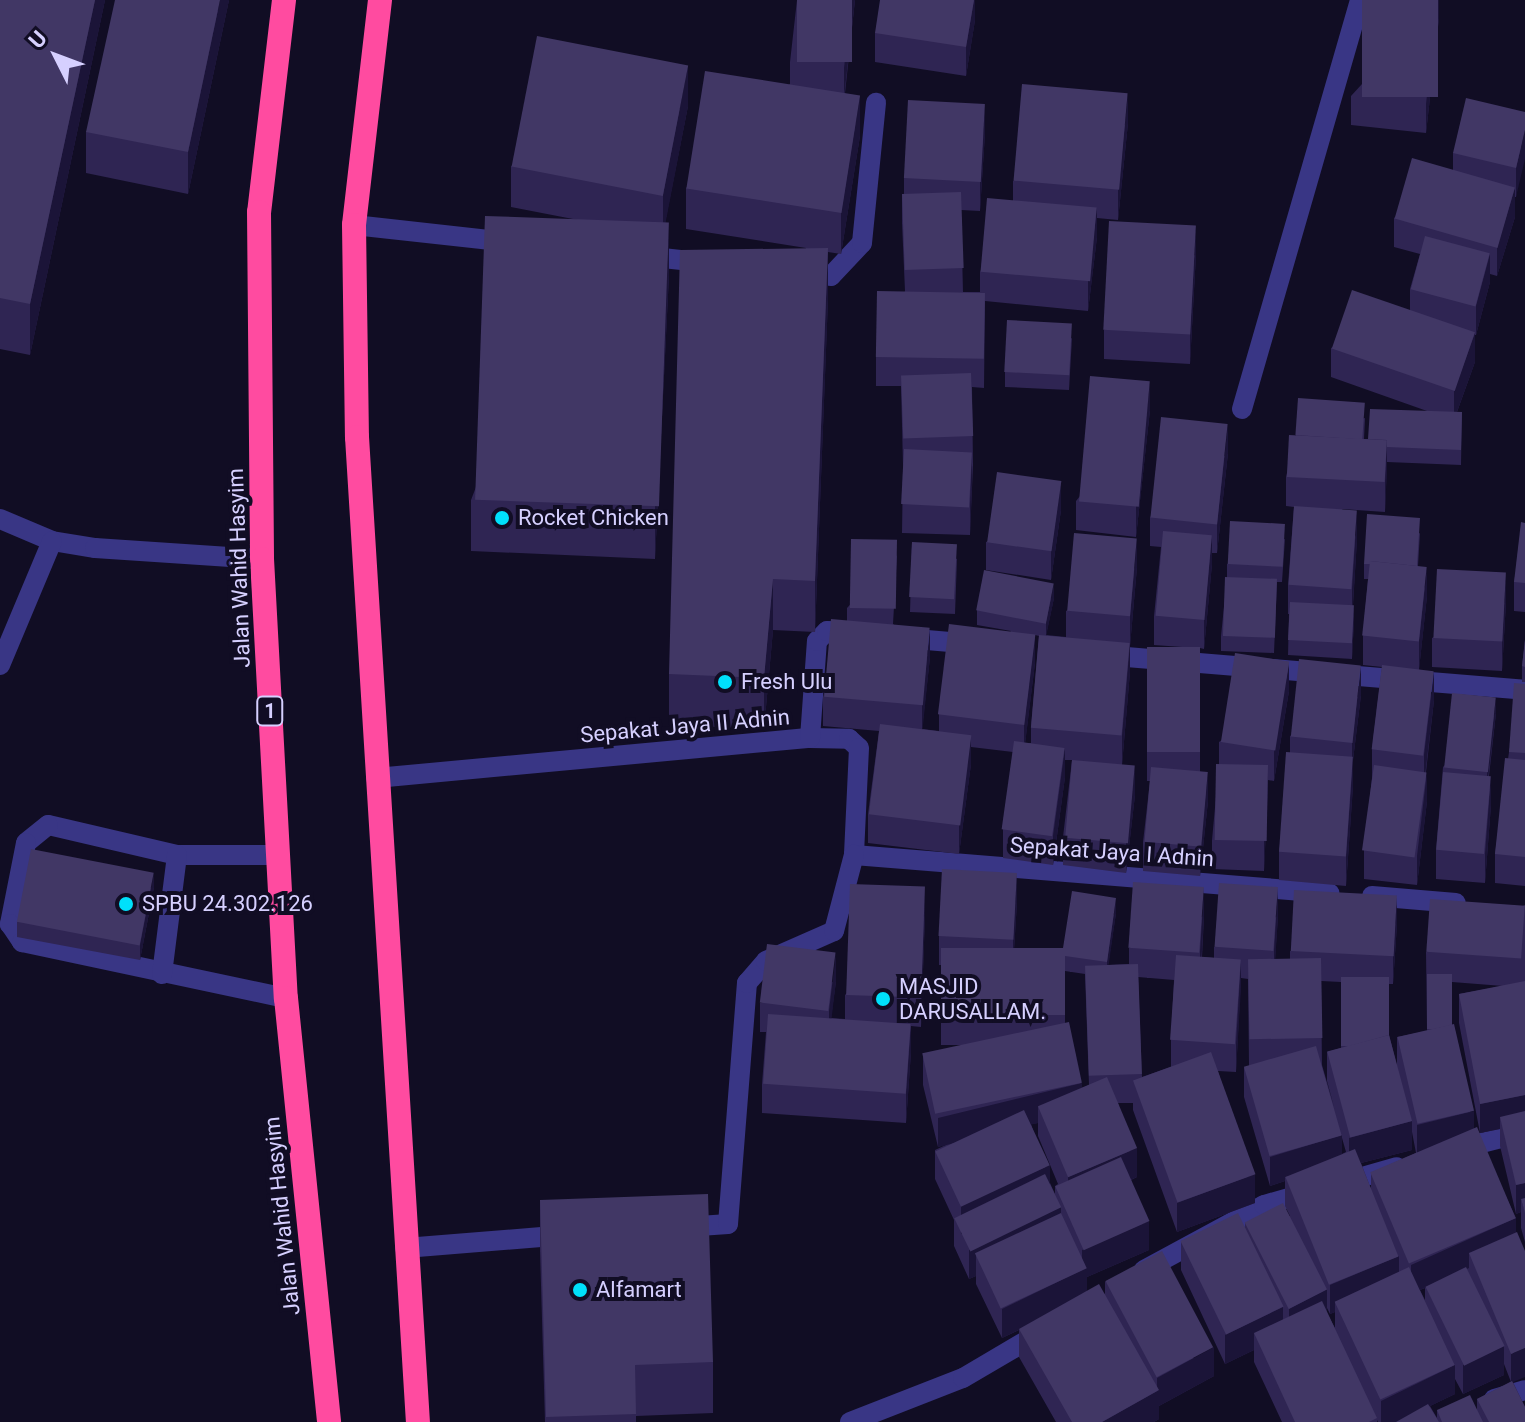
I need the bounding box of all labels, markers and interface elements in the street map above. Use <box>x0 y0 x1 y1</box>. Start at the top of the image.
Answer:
north arrow <box>16 16 96 96</box>
text: U <box>24 26 52 53</box>
street label: Jalan Wahid Hasyim <box>222 468 256 668</box>
place label: Rocket Chicken <box>518 505 669 531</box>
marker: Rocket Chicken <box>493 509 511 527</box>
place label: Fresh Ulu <box>741 669 832 695</box>
marker: Fresh Ulu <box>716 673 734 691</box>
road number: 1 <box>256 695 284 727</box>
street label: Sepakat Jaya II Adnin <box>579 704 791 748</box>
street label: Sepakat Jaya I Adnin <box>1009 832 1215 872</box>
place label: SPBU 24.302.126 <box>142 891 313 917</box>
marker: SPBU 24.302.126 <box>117 895 135 913</box>
place label: MASJID DARUSALLAM. <box>899 973 1046 1024</box>
marker: MASJID DARUSALLAM. <box>874 990 892 1008</box>
street label: Jalan Wahid Hasyim <box>258 1115 306 1317</box>
place label: Alfamart <box>596 1277 682 1303</box>
marker: Alfamart <box>571 1281 589 1299</box>

